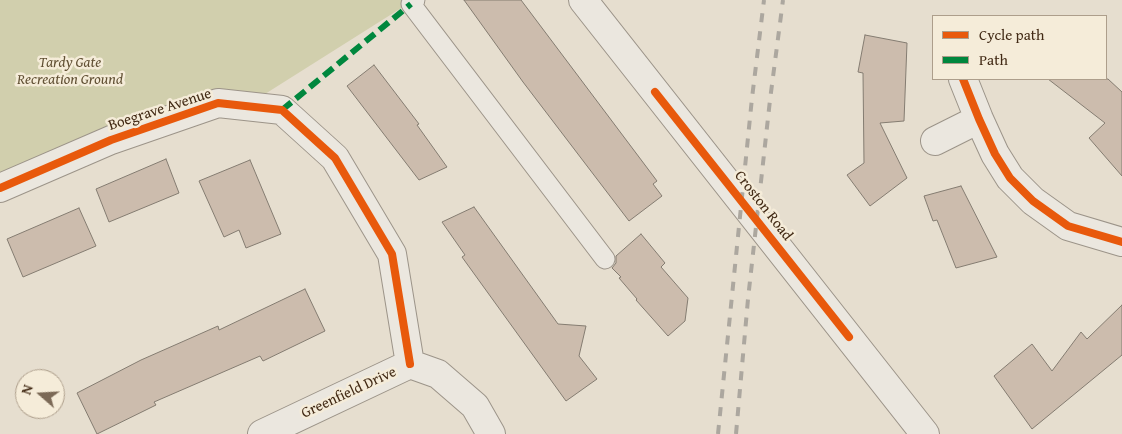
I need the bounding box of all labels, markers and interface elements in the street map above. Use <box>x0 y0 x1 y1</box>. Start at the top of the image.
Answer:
legend <box>932 15 1107 80</box>
text: Cycle path <box>979 24 1045 45</box>
text: Path <box>979 49 1008 70</box>
park label: Tardy Gate Recreation Ground <box>17 54 123 89</box>
street label: Boegrave Avenue <box>106 85 214 135</box>
street label: Croston Road <box>730 167 796 245</box>
street label: Greenfield Drive <box>299 363 399 423</box>
north arrow <box>15 369 65 419</box>
text: N <box>16 382 38 397</box>

